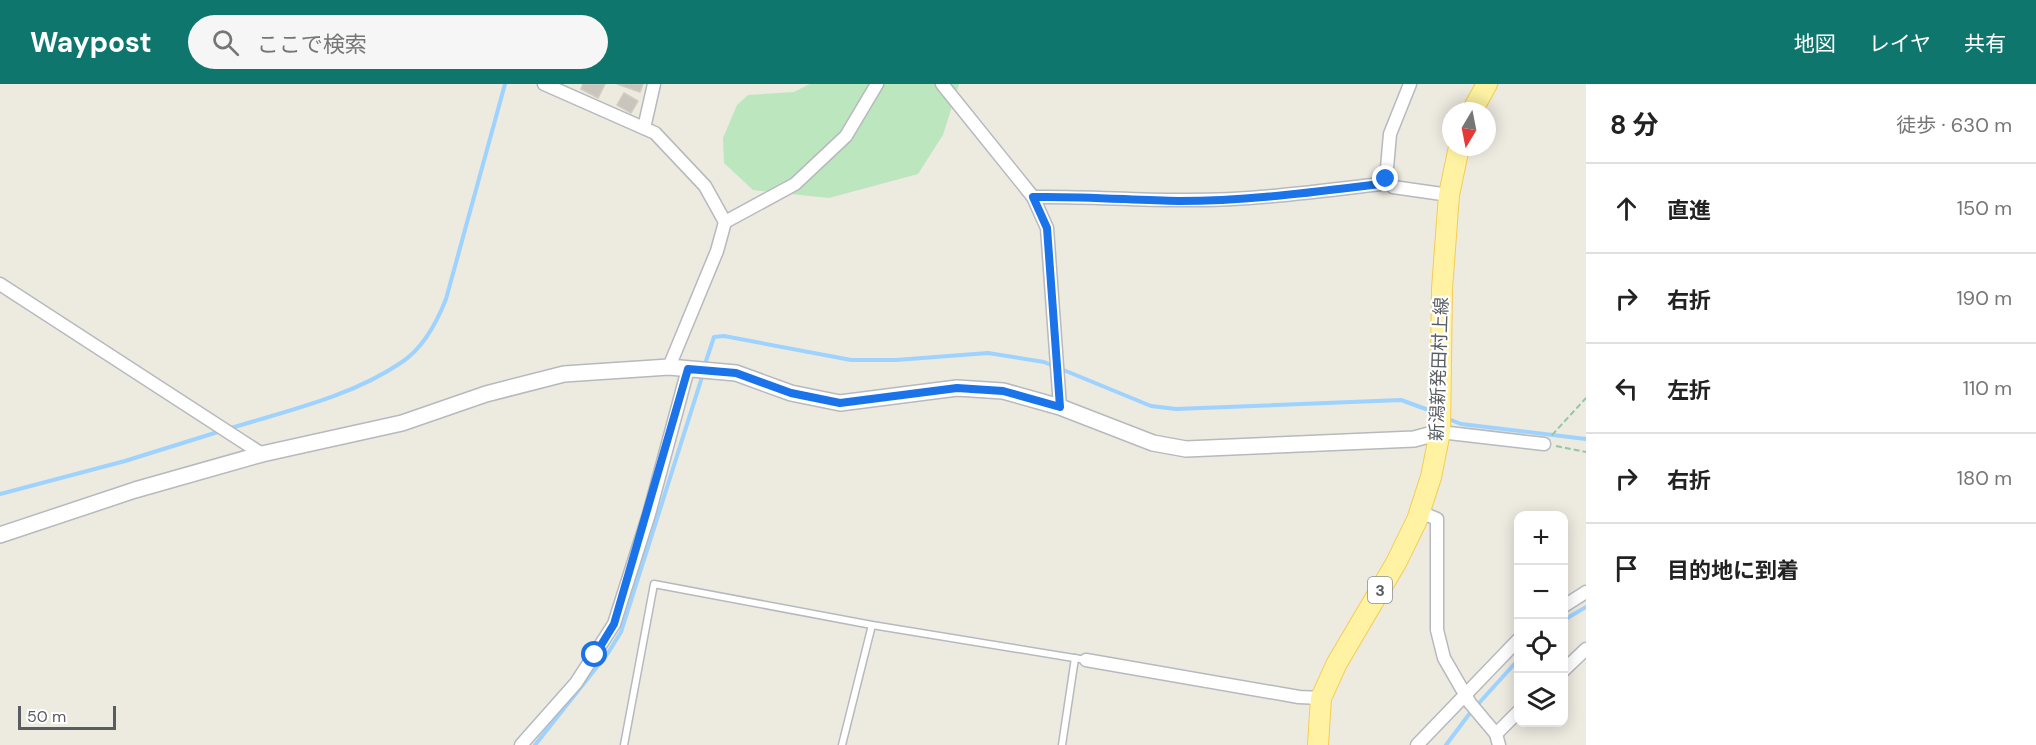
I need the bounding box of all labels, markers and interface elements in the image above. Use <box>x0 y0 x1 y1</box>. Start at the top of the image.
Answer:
search box <box>188 15 608 69</box>
text: Waypost <box>30 24 152 61</box>
icon: search <box>209 26 242 59</box>
text: ここで検索 <box>257 30 367 59</box>
text: 地図 <box>1794 30 1836 58</box>
text: レイヤ <box>1869 30 1931 58</box>
text: 共有 <box>1964 30 2006 58</box>
north arrow <box>1442 102 1496 156</box>
text: 8 分 <box>1610 108 1659 142</box>
text: 徒歩 · 630 m <box>1896 112 2012 138</box>
route end <box>1372 165 1398 191</box>
icon: ahead <box>1610 192 1643 225</box>
text: 150 m <box>1957 195 2012 221</box>
text: 直進 <box>1667 196 1711 225</box>
icon: right <box>1610 282 1643 315</box>
text: 190 m <box>1956 285 2012 311</box>
text: 右折 <box>1667 286 1711 315</box>
street label: 新潟新発田村上線 <box>1424 297 1454 441</box>
icon: left <box>1610 372 1643 405</box>
text: 110 m <box>1963 375 2012 401</box>
text: 左折 <box>1667 376 1711 405</box>
icon: right <box>1610 462 1643 495</box>
text: 180 m <box>1957 465 2012 491</box>
text: 右折 <box>1667 466 1711 495</box>
map controls <box>1514 511 1568 727</box>
button: + <box>1514 511 1568 565</box>
icon: arrive <box>1610 552 1643 585</box>
text: 目的地に到着 <box>1667 556 1799 585</box>
button: − <box>1514 565 1568 619</box>
road number: 3 <box>1368 577 1392 603</box>
button: locate <box>1514 619 1568 673</box>
route start <box>581 641 607 667</box>
button: layers <box>1514 673 1568 727</box>
scale bar <box>18 703 116 730</box>
text: 50 m <box>27 706 66 727</box>

